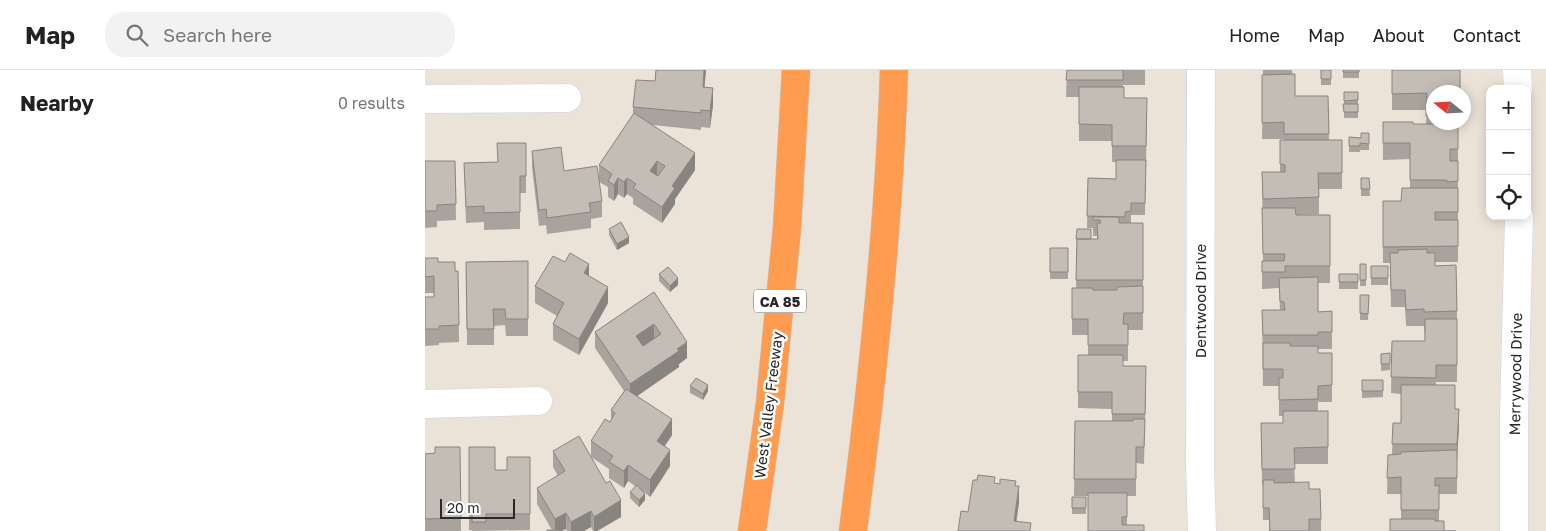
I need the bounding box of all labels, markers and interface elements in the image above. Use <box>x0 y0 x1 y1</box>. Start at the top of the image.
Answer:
search box <box>105 12 455 57</box>
text: Map <box>25 20 75 49</box>
icon: search <box>123 21 151 49</box>
text: Search here <box>163 23 272 46</box>
text: Home <box>1229 24 1280 46</box>
text: Map <box>1308 24 1345 46</box>
text: About <box>1373 24 1425 46</box>
text: Contact <box>1453 24 1521 46</box>
north arrow <box>1426 85 1471 130</box>
map controls <box>1486 85 1531 220</box>
button: + <box>1486 85 1531 130</box>
text: Nearby <box>20 90 94 116</box>
text: 0 results <box>338 93 405 113</box>
button: − <box>1486 130 1531 175</box>
button: locate <box>1486 175 1531 220</box>
street label: Dentwood Drive <box>1191 243 1209 358</box>
road number: CA 85 <box>754 290 806 312</box>
street label: Merrywood Drive <box>1505 312 1525 435</box>
street label: West Valley Freeway <box>750 330 786 480</box>
scale bar <box>440 496 515 519</box>
text: 20 m <box>447 499 480 516</box>

